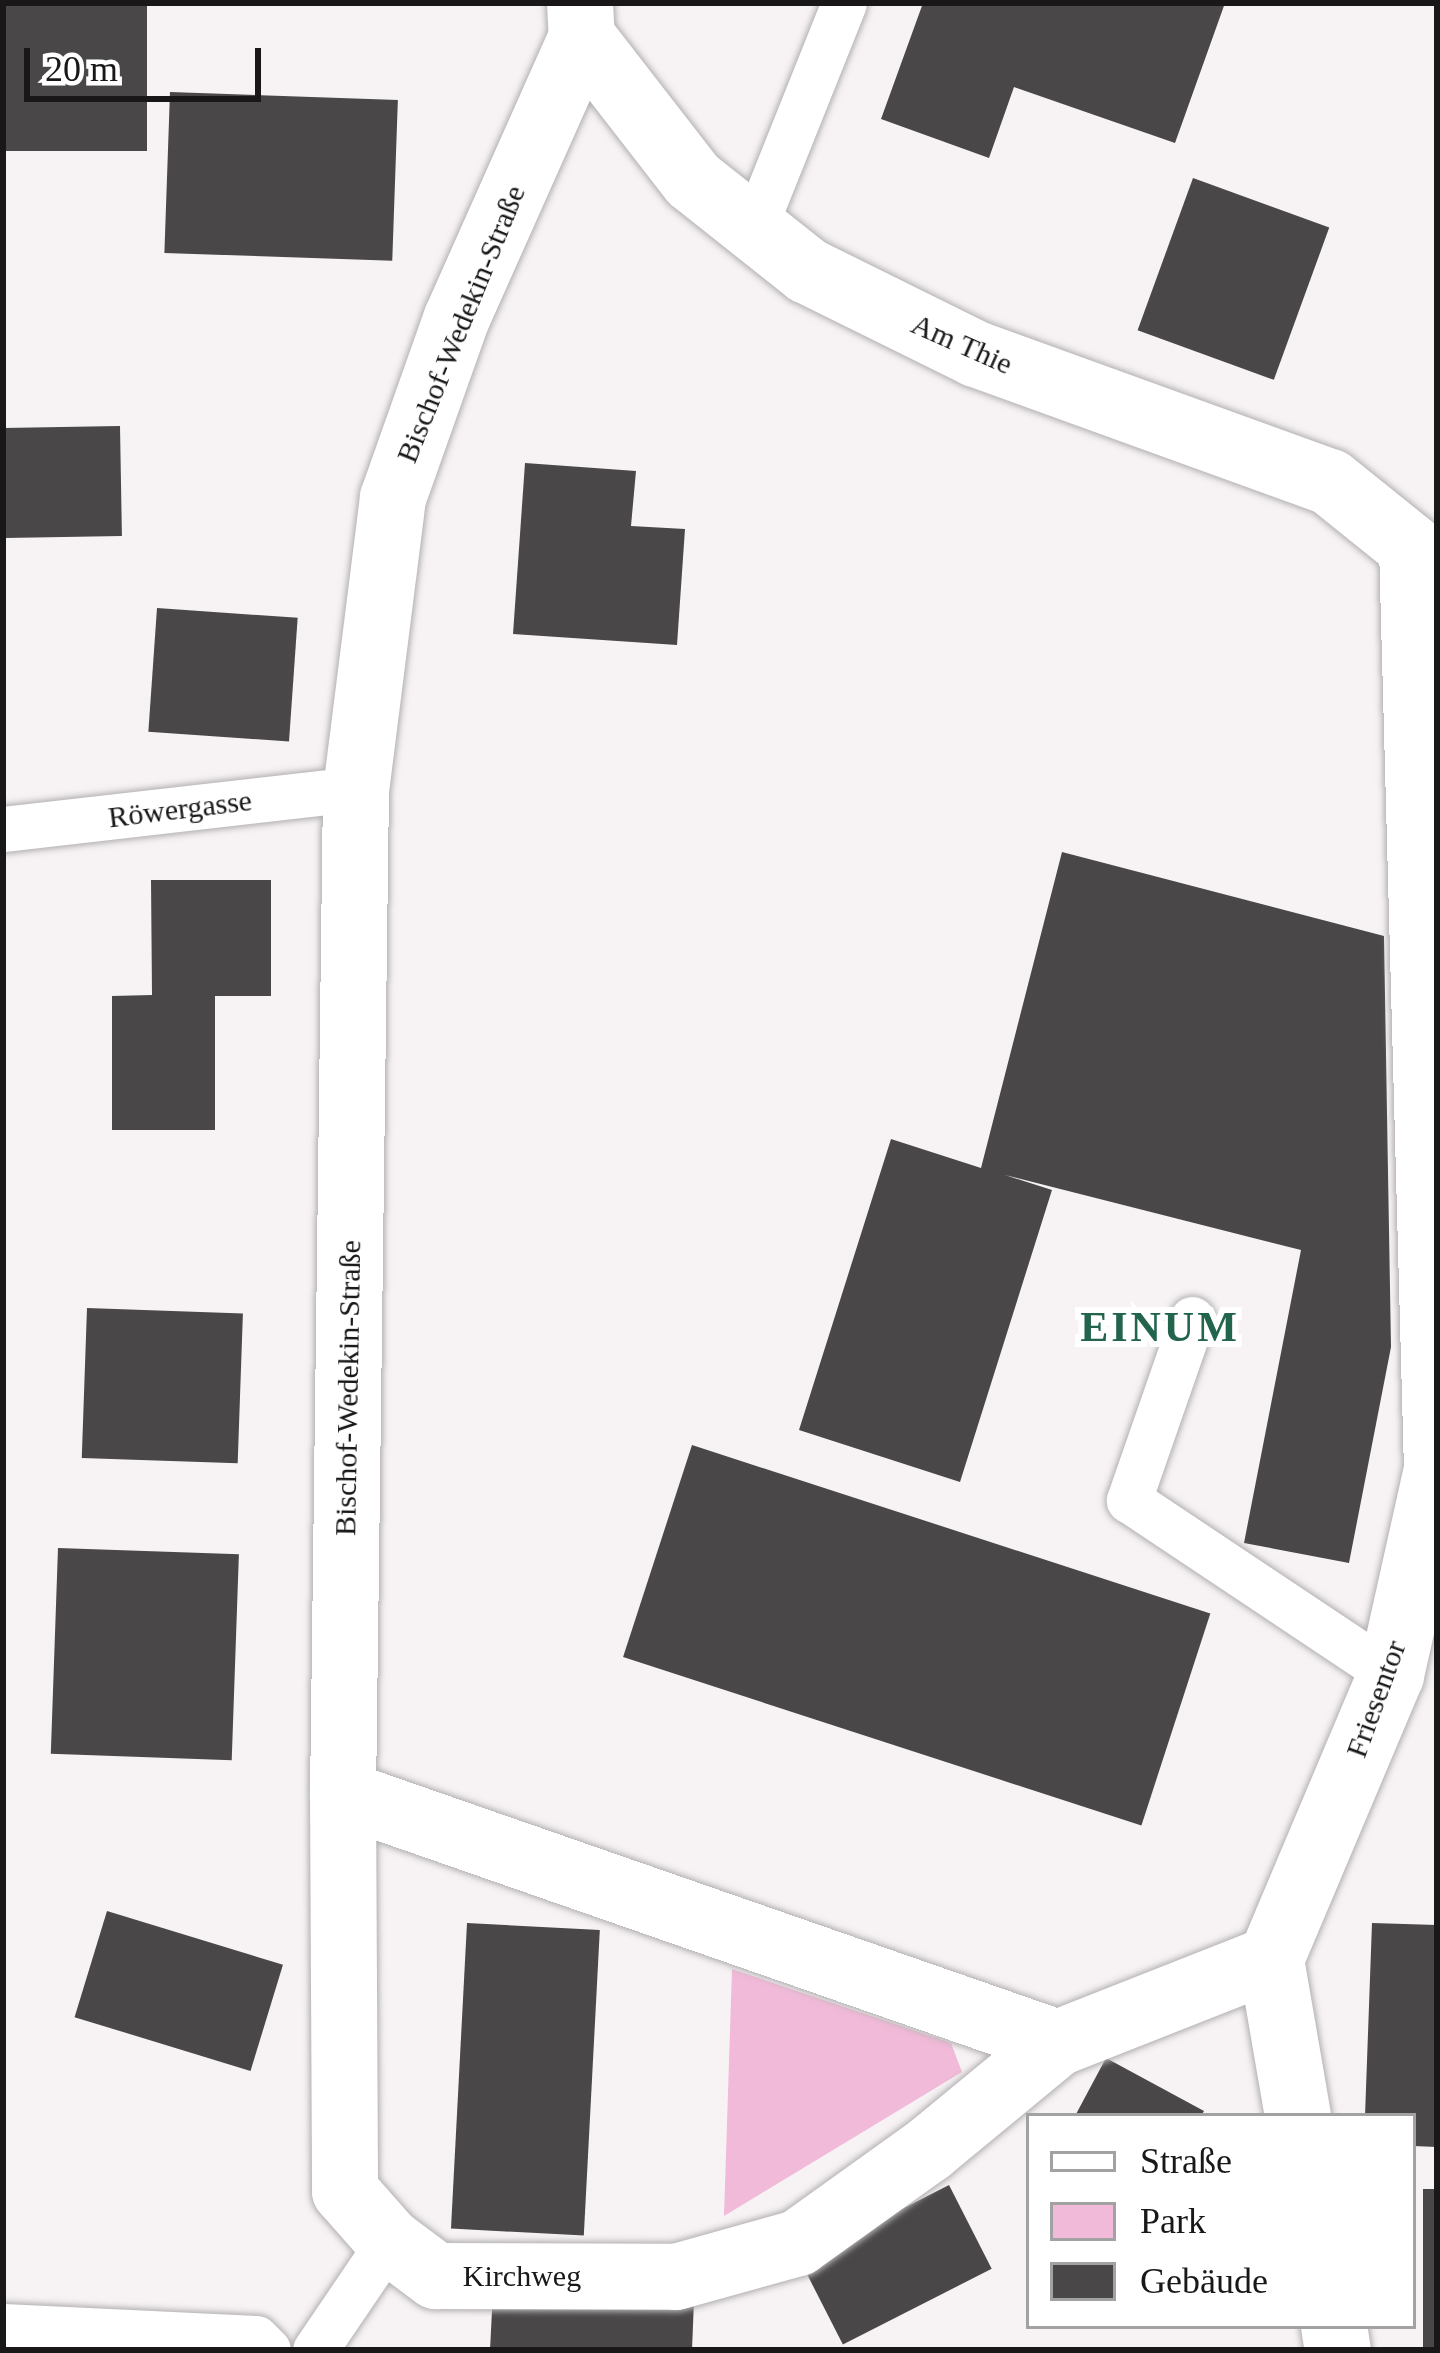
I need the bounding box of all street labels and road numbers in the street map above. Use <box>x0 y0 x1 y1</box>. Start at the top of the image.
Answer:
street label: Bischof-Wedekin-Straße <box>389 180 533 468</box>
street label: Am Thie <box>906 306 1018 382</box>
street label: Röwergasse <box>106 782 254 836</box>
street label: Bischof-Wedekin-Straße <box>327 1240 369 1536</box>
street label: Friesentor <box>1338 1636 1414 1762</box>
street label: Kirchweg <box>463 2258 581 2294</box>

